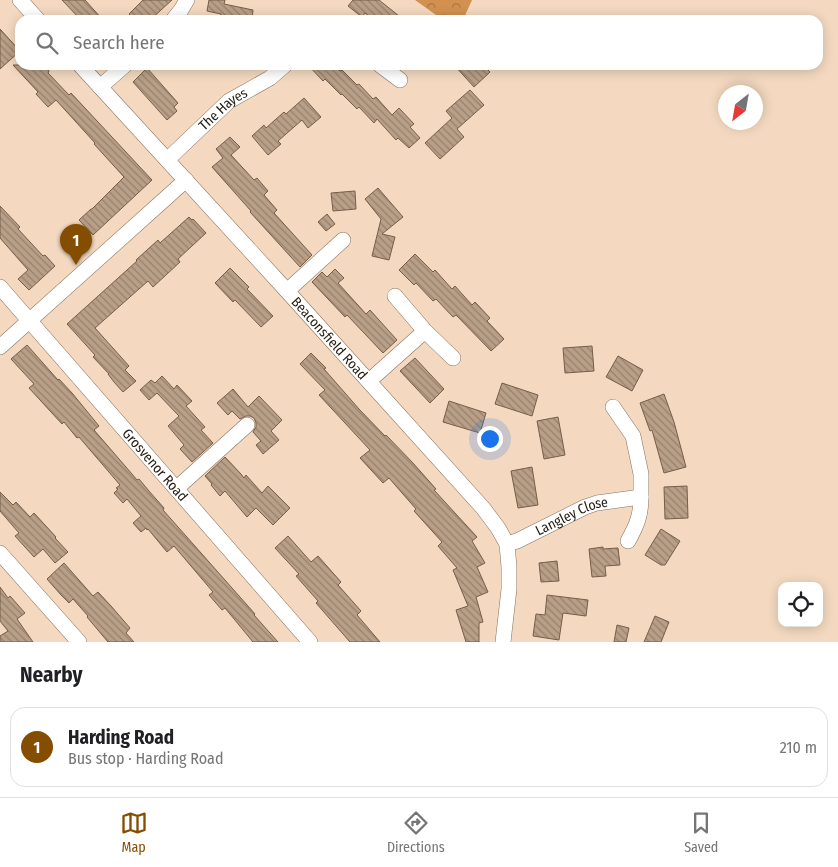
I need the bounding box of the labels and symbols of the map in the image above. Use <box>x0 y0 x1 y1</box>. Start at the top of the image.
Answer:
street label: The Hayes <box>195 84 250 134</box>
north arrow <box>718 85 763 130</box>
pin: 1 <box>60 224 92 265</box>
street label: Beaconsfield Road <box>288 294 371 383</box>
street label: Grosvenor Road <box>119 425 191 505</box>
your location <box>477 426 503 452</box>
street label: Langley Close <box>533 494 609 539</box>

